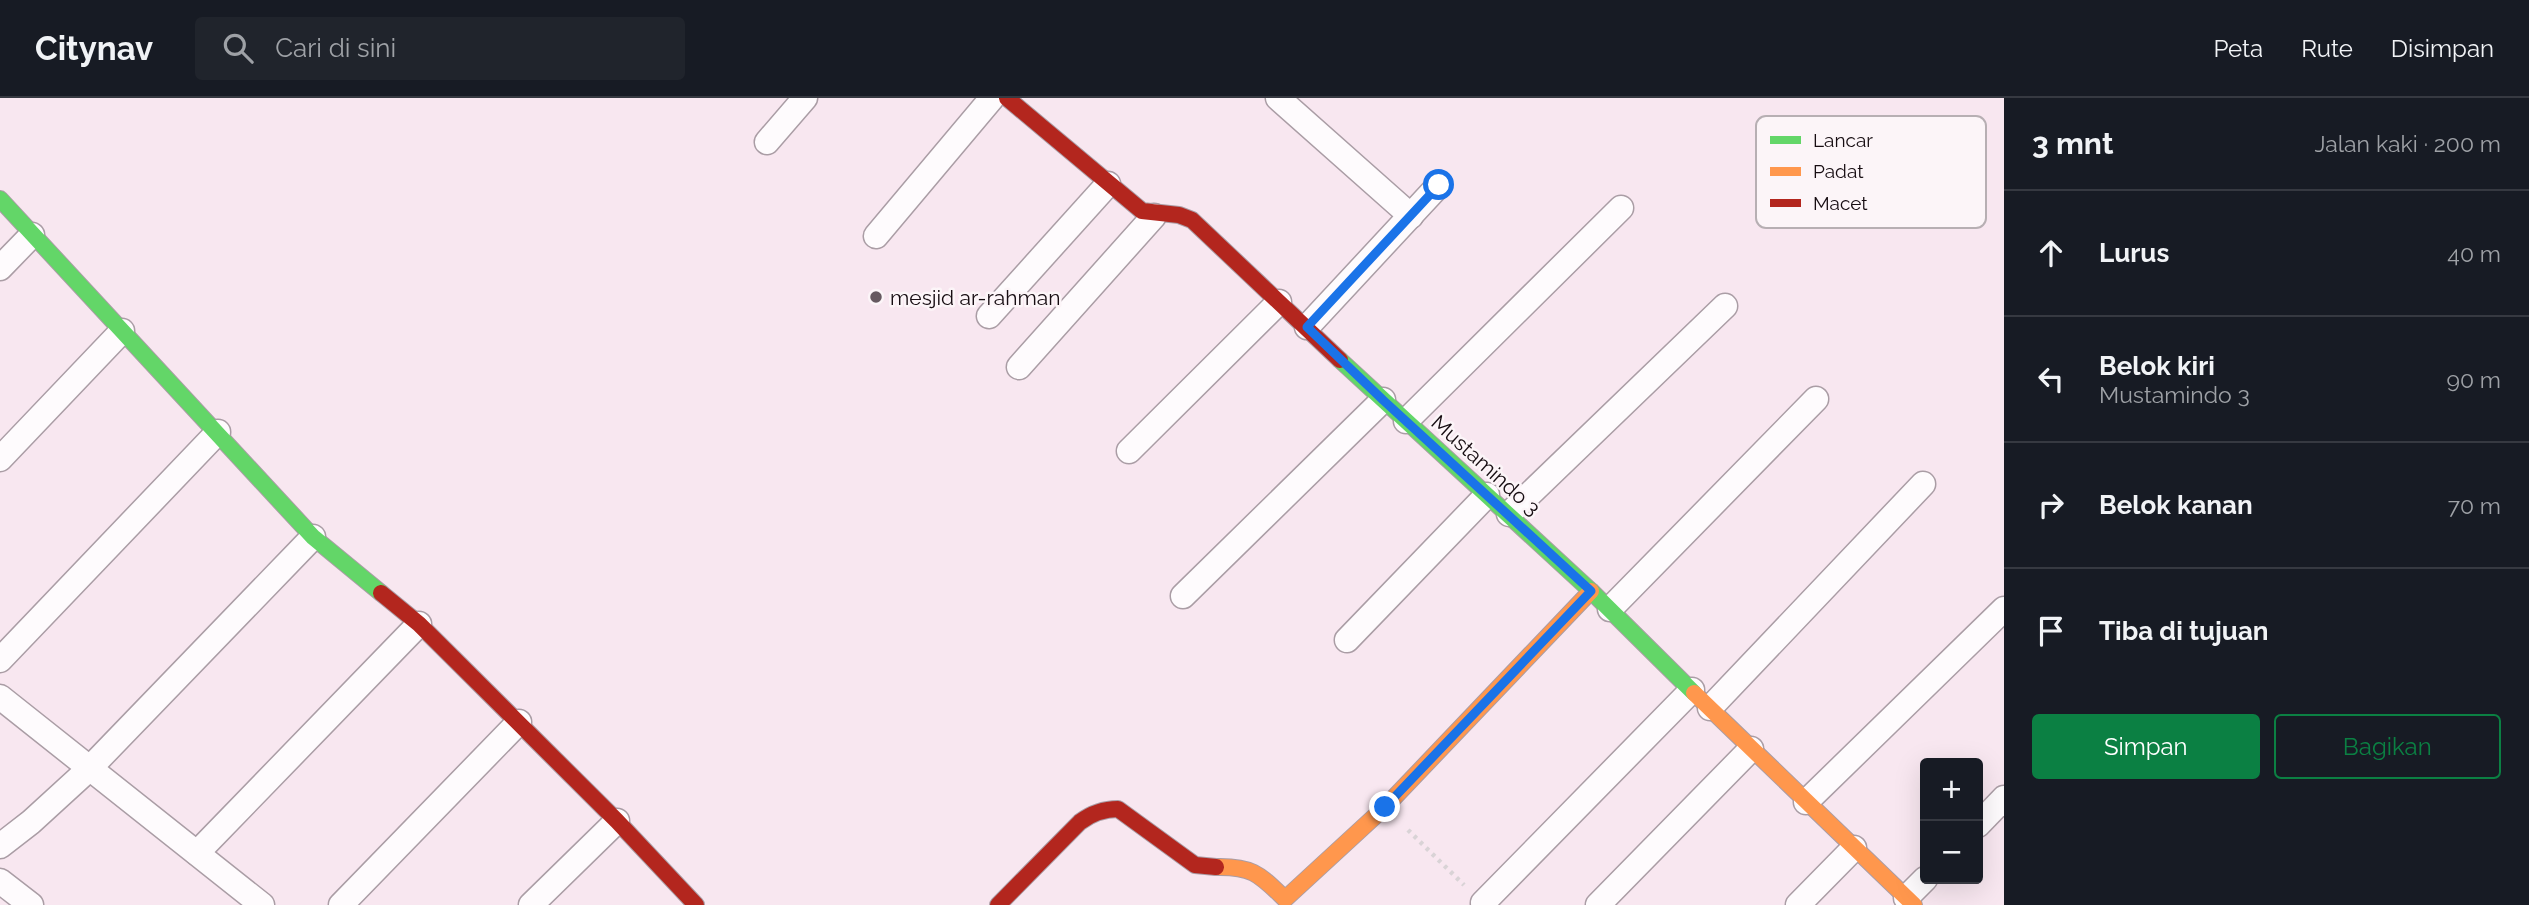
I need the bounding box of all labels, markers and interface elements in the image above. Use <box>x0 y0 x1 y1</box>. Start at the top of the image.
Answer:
search box <box>195 17 685 80</box>
text: Citynav <box>35 29 153 68</box>
icon: search <box>219 29 257 67</box>
text: Cari di sini <box>275 33 396 63</box>
text: Peta <box>2213 34 2263 63</box>
text: Rute <box>2301 34 2353 63</box>
text: Disimpan <box>2391 34 2494 63</box>
legend <box>1756 116 1986 228</box>
text: 3 mnt <box>2032 126 2113 161</box>
text: Lancar <box>1813 129 1873 151</box>
text: Jalan kaki · 200 m <box>2314 130 2501 157</box>
text: Padat <box>1813 160 1864 182</box>
route start <box>1423 169 1454 200</box>
text: Macet <box>1813 192 1868 214</box>
icon: ahead <box>2032 234 2070 272</box>
text: Lurus <box>2099 238 2169 268</box>
text: 40 m <box>2447 240 2501 267</box>
place label: mesjid ar-rahman <box>890 285 1060 310</box>
marker: mesjid ar-rahman <box>868 289 884 305</box>
text: Belok kiri <box>2099 351 2215 381</box>
icon: left <box>2032 360 2070 398</box>
text: 90 m <box>2446 366 2501 393</box>
text: Mustamindo 3 <box>2099 381 2250 408</box>
street label: Mustamindo 3 <box>1426 410 1546 520</box>
icon: right <box>2032 486 2070 524</box>
text: Belok kanan <box>2099 490 2253 520</box>
text: 70 m <box>2448 492 2501 519</box>
icon: arrive <box>2032 612 2070 650</box>
text: Tiba di tujuan <box>2099 616 2269 646</box>
button: Simpan <box>2032 714 2260 779</box>
button: Bagikan <box>2274 714 2501 779</box>
map controls <box>1920 758 1983 884</box>
button: + <box>1920 758 1983 821</box>
route end <box>1369 791 1400 822</box>
button: − <box>1920 821 1983 884</box>

